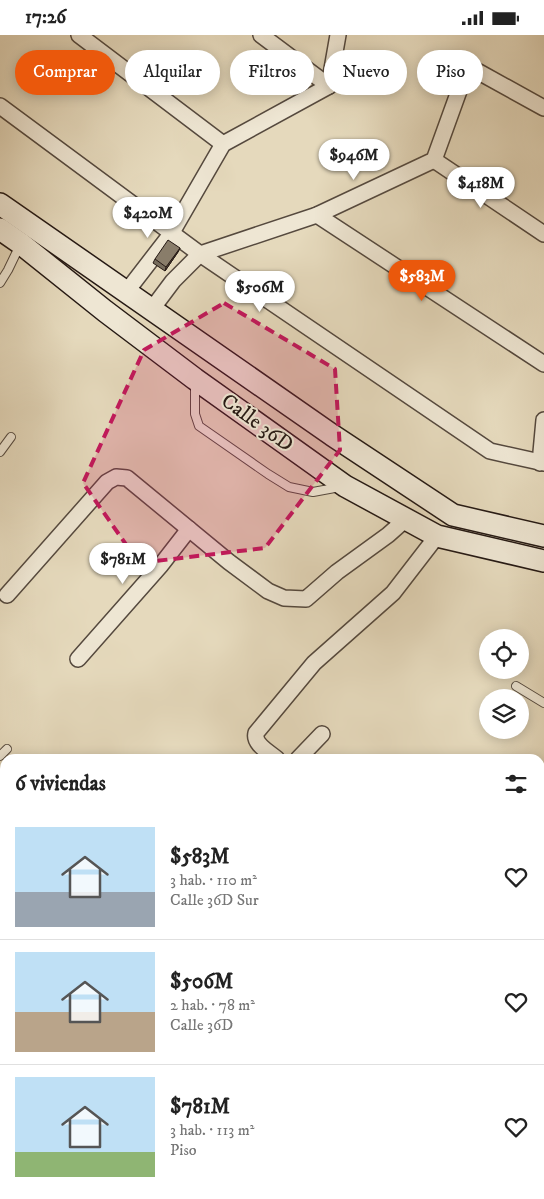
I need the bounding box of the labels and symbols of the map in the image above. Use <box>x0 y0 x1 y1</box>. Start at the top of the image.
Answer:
pin: $946M <box>319 139 389 181</box>
pin: $418M <box>446 167 516 209</box>
pin: $420M <box>113 197 183 239</box>
pin: $583M <box>387 259 457 302</box>
pin: $506M <box>225 271 295 313</box>
street label: Calle 36D <box>216 388 298 458</box>
pin: $781M <box>88 543 158 585</box>

